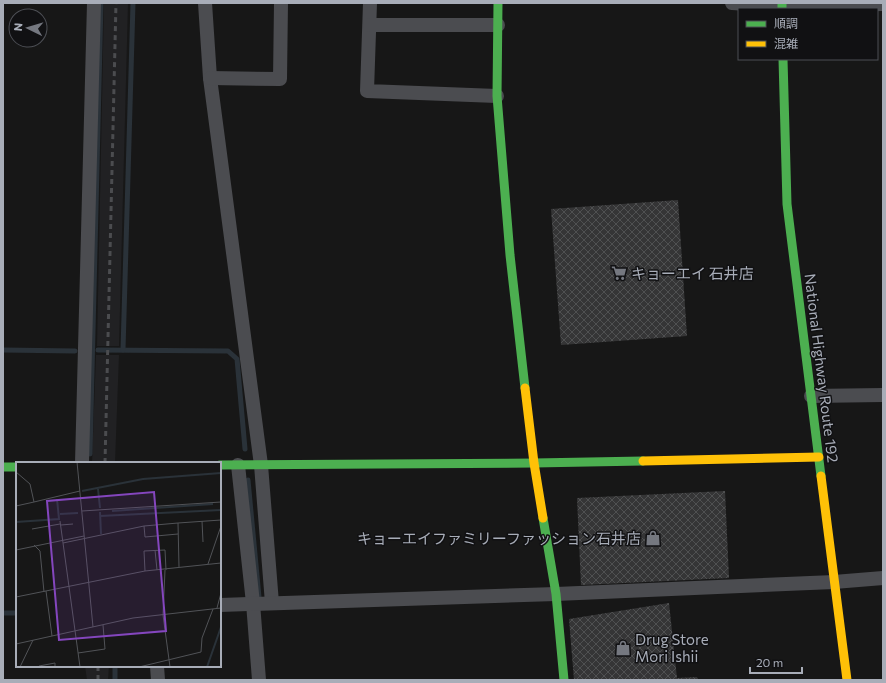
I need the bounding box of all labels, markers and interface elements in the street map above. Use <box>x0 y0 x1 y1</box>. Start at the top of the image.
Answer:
north arrow <box>8 8 48 48</box>
legend <box>738 8 878 60</box>
text: 順調 <box>774 16 798 30</box>
text: N <box>11 22 24 32</box>
text: 混雑 <box>774 36 798 50</box>
supermarket icon: キョーエイ 石井店 <box>610 264 628 282</box>
place label: キョーエイ 石井店 <box>631 264 754 282</box>
street label: National Highway Route 192 <box>801 272 843 464</box>
inset map <box>16 462 221 667</box>
place label: キョーエイファミリーファッション石井店 <box>357 529 641 547</box>
shop icon: キョーエイファミリーファッション石井店 <box>644 529 662 547</box>
place label: Drug Store Mori Ishii <box>635 630 709 665</box>
shop icon: Drug Store Mori Ishii <box>614 639 632 657</box>
scale bar <box>750 649 802 675</box>
text: 20 m <box>756 655 783 669</box>

